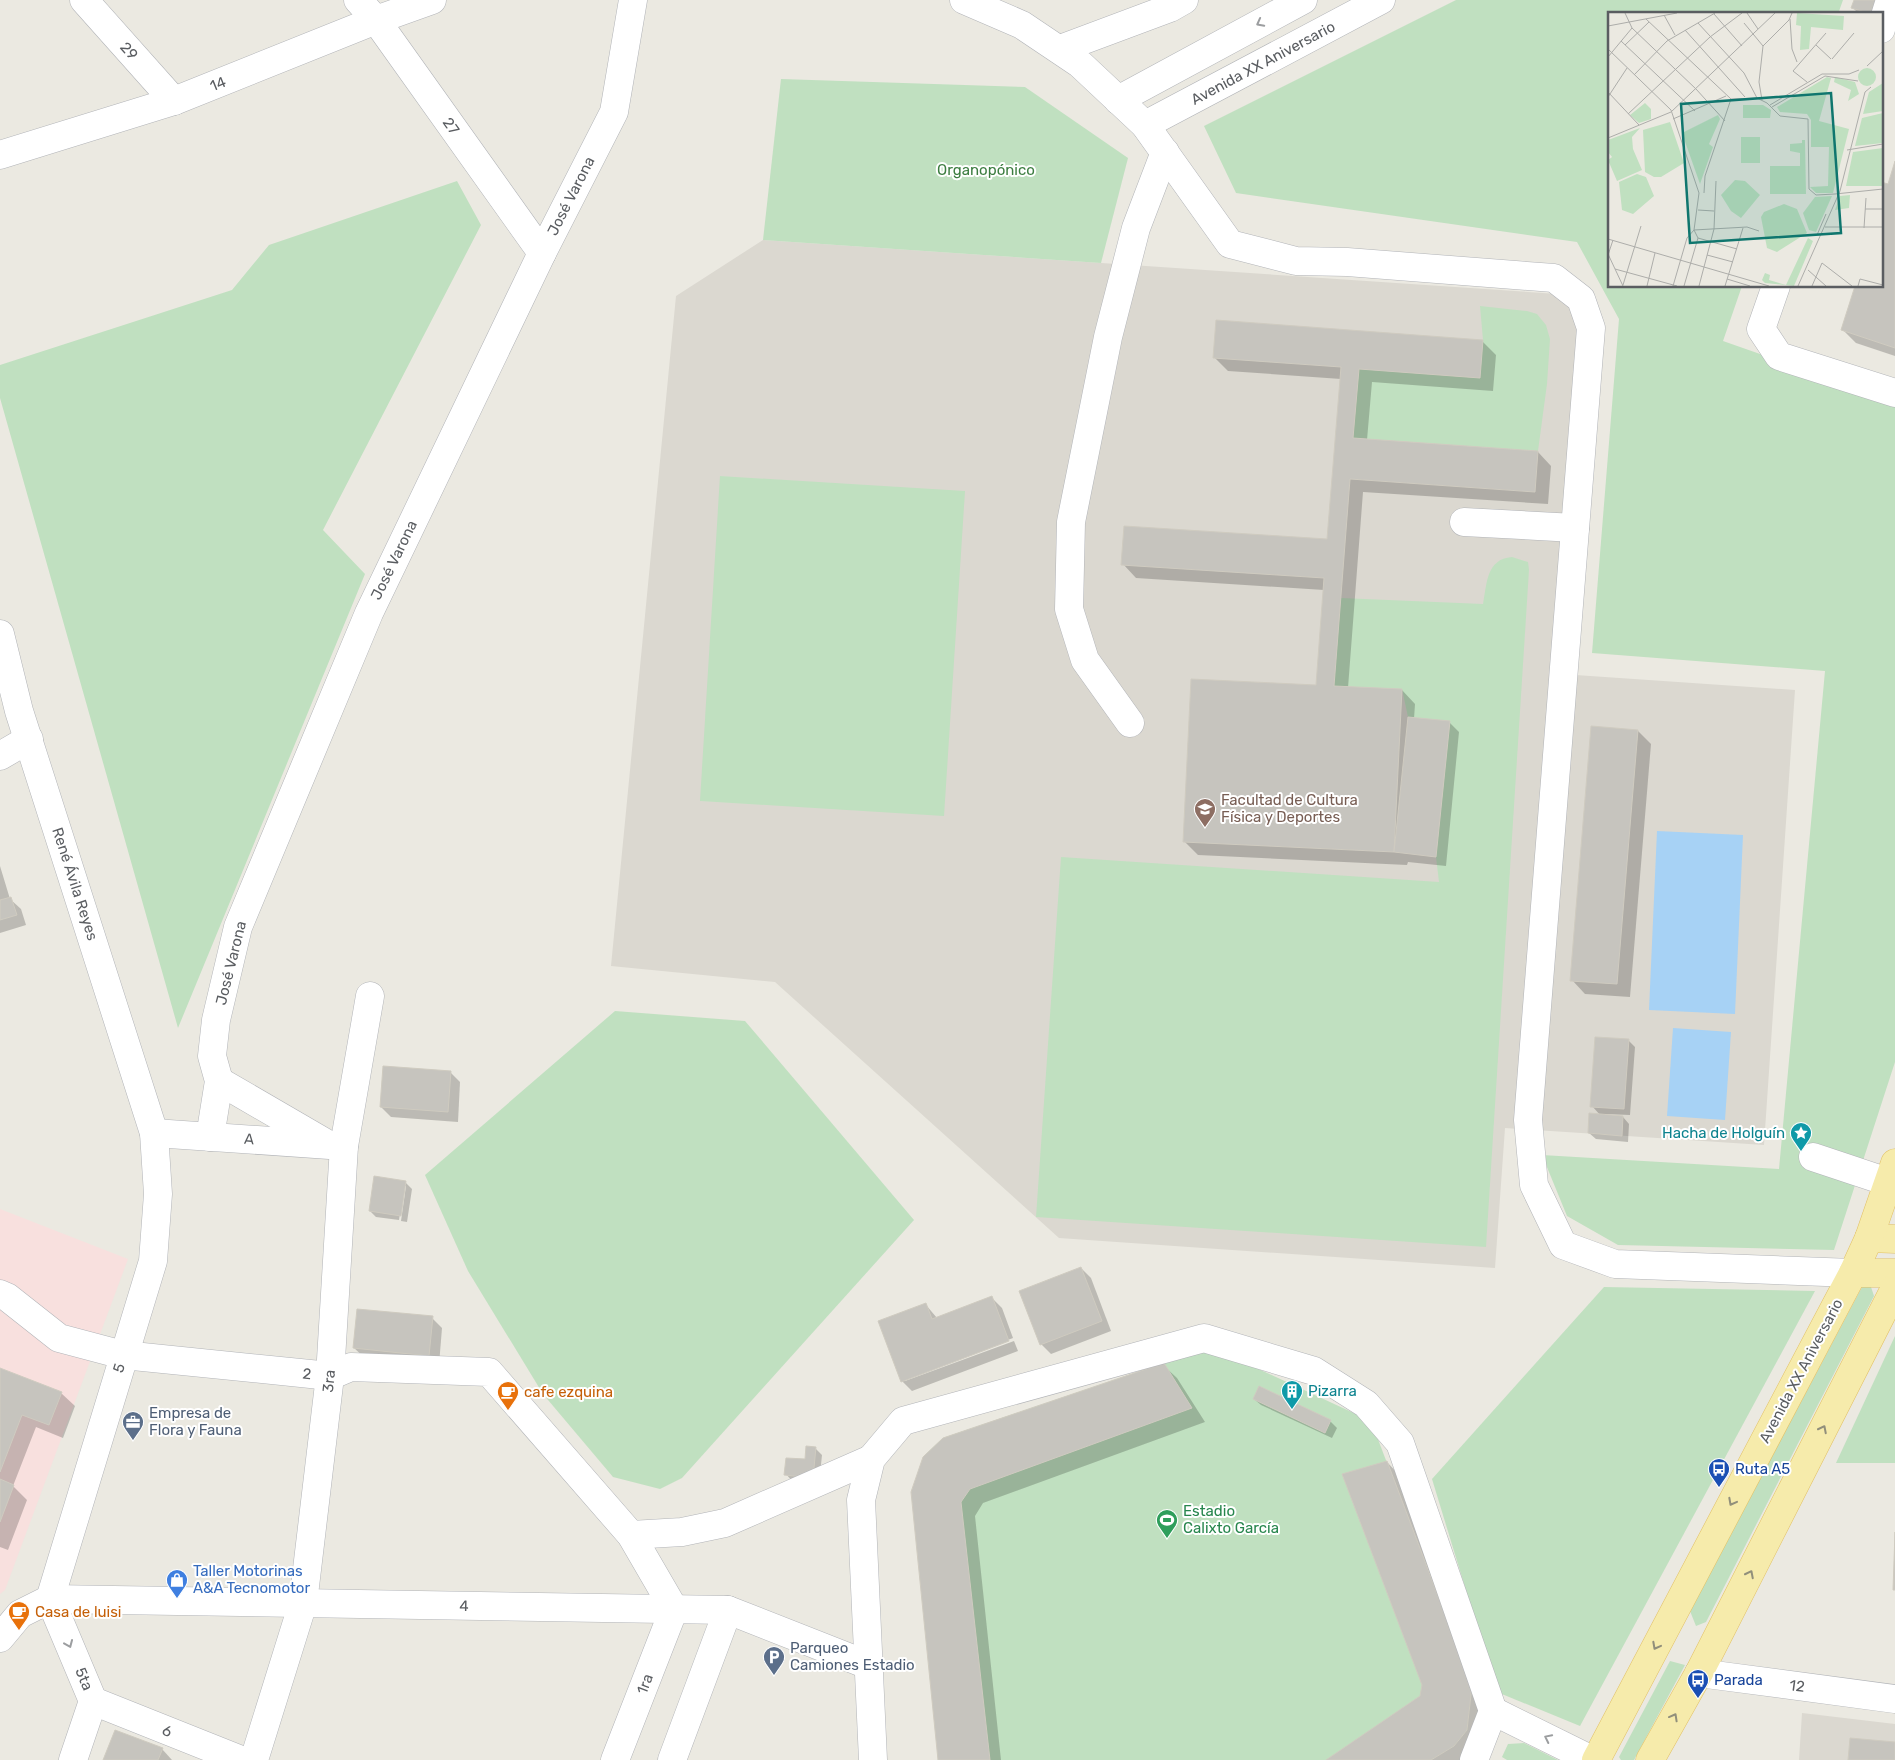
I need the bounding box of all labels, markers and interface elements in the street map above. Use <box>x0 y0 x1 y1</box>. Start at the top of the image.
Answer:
inset map <box>1608 12 1882 288</box>
street label: Avenida XX Aniversario <box>1188 17 1338 109</box>
one-way arrow <box>1256 17 1265 27</box>
street label: 29 <box>116 38 142 64</box>
street label: 14 <box>207 73 229 95</box>
street label: 27 <box>439 114 463 138</box>
street label: José Varona <box>543 153 599 239</box>
park label: Organopónico <box>937 161 1035 179</box>
street label: José Varona <box>367 517 421 603</box>
place label: Facultad de Cultura Física y Deportes <box>1221 791 1358 826</box>
school or university icon: Facultad de Cultura Física y Deportes <box>1193 797 1217 828</box>
street label: René Ávila Reyes <box>48 825 102 943</box>
street label: José Varona <box>212 919 250 1007</box>
place icon: Hacha de Holguín <box>1789 1121 1813 1152</box>
place label: Hacha de Holguín <box>1662 1124 1785 1142</box>
street label: A <box>243 1130 255 1148</box>
street label: Avenida XX Aniversario <box>1755 1296 1847 1446</box>
street label: 5 <box>109 1361 129 1375</box>
street label: 2 <box>302 1365 313 1383</box>
street label: 3ra <box>319 1369 339 1393</box>
building icon: Pizarra <box>1280 1379 1304 1410</box>
cafe icon: cafe ezquina <box>496 1380 520 1411</box>
place label: Pizarra <box>1308 1382 1357 1400</box>
place label: cafe ezquina <box>524 1383 613 1401</box>
place label: Empresa de Flora y Fauna <box>149 1404 242 1439</box>
office icon: Empresa de Flora y Fauna <box>121 1410 145 1441</box>
one-way arrow <box>1817 1425 1828 1434</box>
bus stop icon: Ruta A5 <box>1707 1457 1731 1488</box>
place label: Ruta A5 <box>1735 1460 1790 1478</box>
one-way arrow <box>1728 1497 1738 1506</box>
place label: Estadio Calixto García <box>1183 1502 1279 1537</box>
sports icon: Estadio Calixto García <box>1155 1508 1179 1539</box>
place label: Taller Motorinas A&A Tecnomotor <box>193 1562 310 1597</box>
shop icon: Taller Motorinas A&A Tecnomotor <box>165 1568 189 1599</box>
one-way arrow <box>1744 1570 1754 1579</box>
street label: 4 <box>459 1597 469 1615</box>
cafe icon: Casa de luisi <box>7 1600 31 1631</box>
place label: Casa de luisi <box>35 1603 121 1621</box>
one-way arrow <box>63 1639 74 1648</box>
place label: Parqueo Camiones Estadio <box>790 1639 915 1674</box>
one-way arrow <box>1652 1640 1662 1649</box>
parking icon: Parqueo Camiones Estadio <box>762 1645 786 1676</box>
street label: 5ta <box>71 1665 97 1693</box>
bus stop icon: Parada <box>1686 1668 1710 1699</box>
street label: 1ra <box>633 1671 657 1697</box>
place label: Parada <box>1714 1671 1763 1689</box>
street label: 12 <box>1788 1676 1806 1696</box>
one-way arrow <box>1668 1714 1678 1723</box>
street label: 6 <box>159 1721 175 1741</box>
one-way arrow <box>1545 1735 1554 1745</box>

